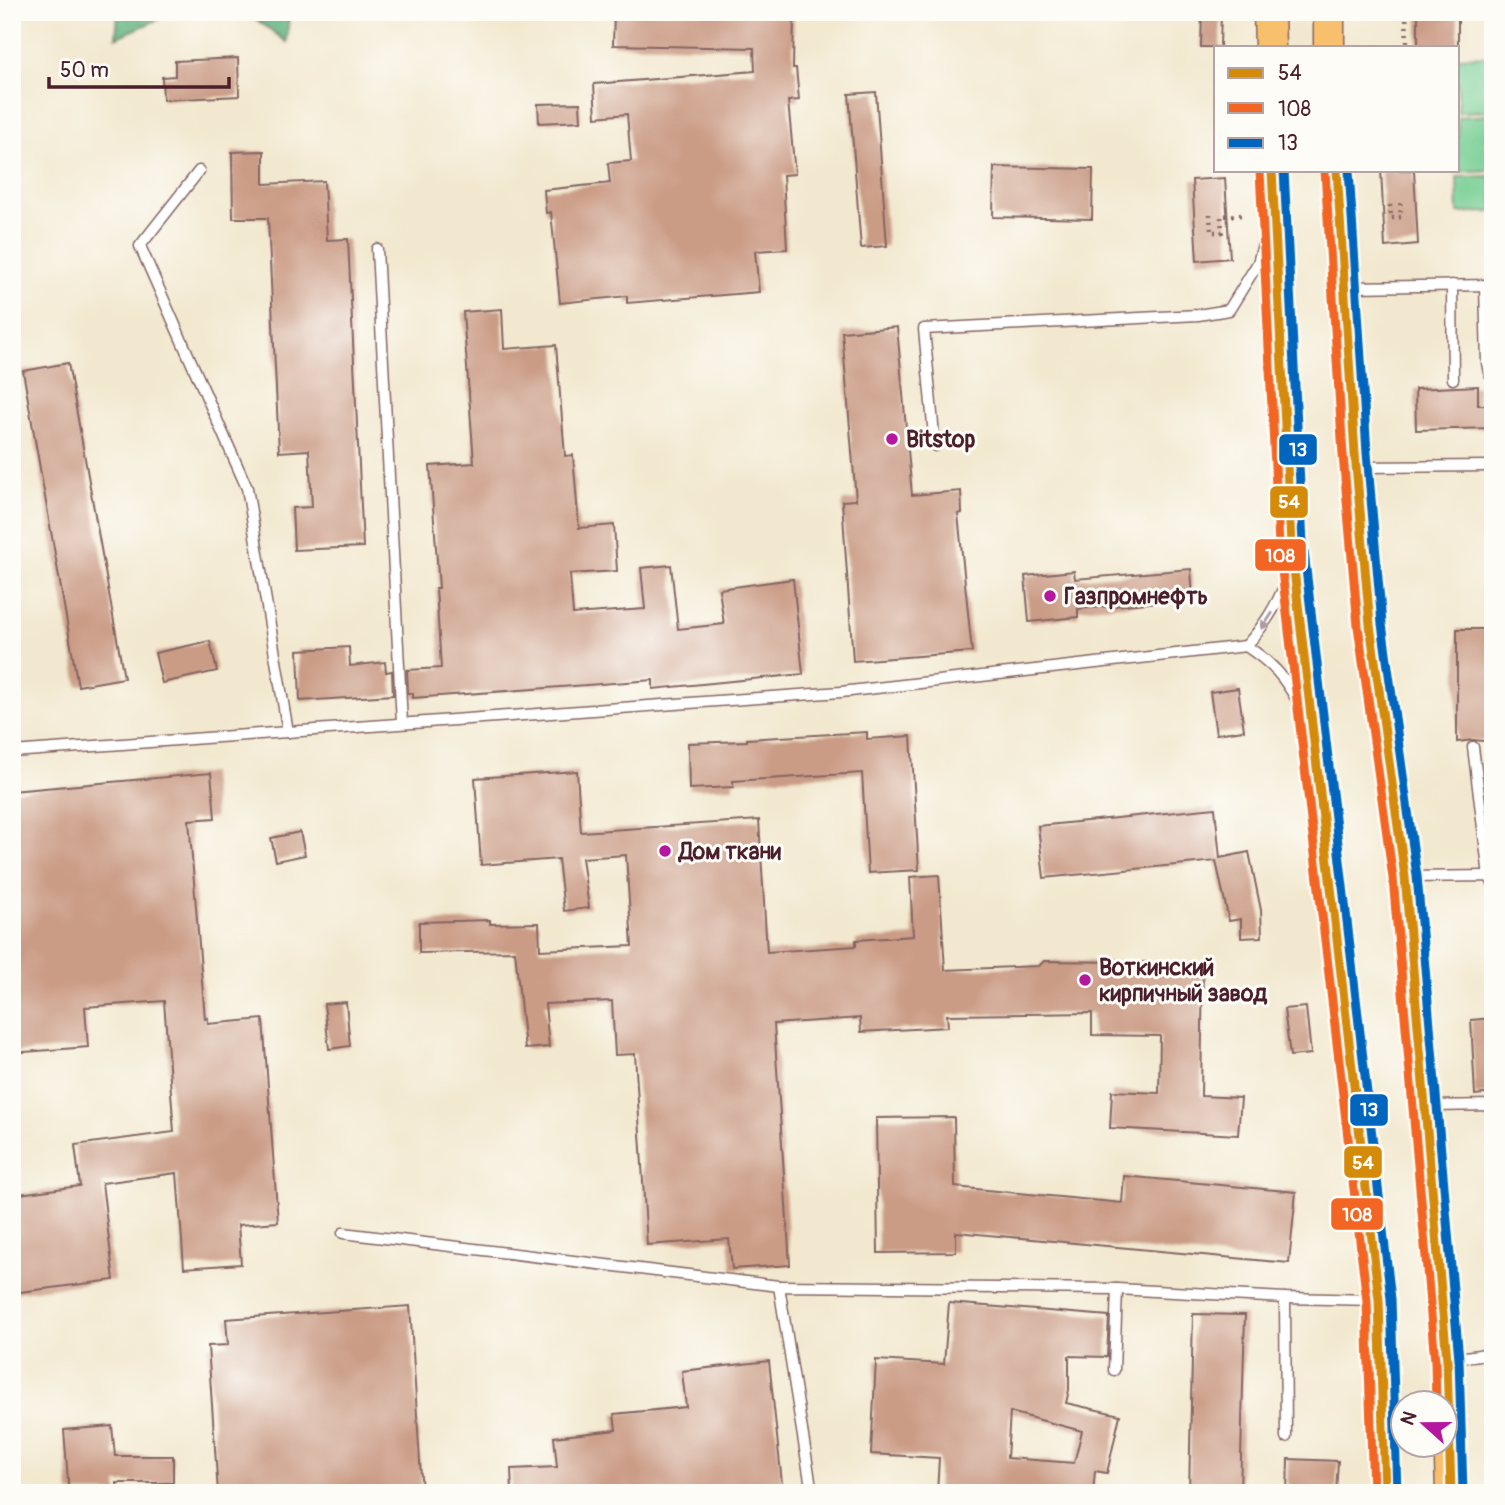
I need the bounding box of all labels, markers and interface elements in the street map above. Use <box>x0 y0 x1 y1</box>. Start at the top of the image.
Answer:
scale bar <box>49 46 229 90</box>
legend <box>1214 46 1460 172</box>
text: 50 m <box>60 57 109 84</box>
text: 54 <box>1278 60 1302 87</box>
text: 108 <box>1278 96 1311 123</box>
text: 13 <box>1278 130 1298 157</box>
place label: Bitstop <box>906 425 976 454</box>
marker: Bitstop <box>884 431 900 447</box>
line badge: 13 <box>1278 433 1318 466</box>
text: 13 <box>1289 438 1307 462</box>
line badge: 54 <box>1269 485 1309 519</box>
text: 54 <box>1278 490 1300 514</box>
line badge: 108 <box>1254 538 1307 572</box>
text: 108 <box>1265 544 1295 568</box>
place label: Газпромнефть <box>1064 582 1208 611</box>
marker: Газпромнефть <box>1042 588 1058 604</box>
one-way arrow <box>1261 611 1274 630</box>
place label: Дом ткани <box>677 837 782 866</box>
marker: Дом ткани <box>657 843 673 859</box>
place label: Воткинский кирпичный завод <box>1099 953 1268 1008</box>
marker: Воткинский кирпичный завод <box>1077 972 1093 988</box>
line badge: 13 <box>1349 1093 1389 1127</box>
text: 13 <box>1360 1098 1378 1122</box>
line badge: 54 <box>1343 1145 1383 1179</box>
text: 54 <box>1352 1151 1374 1175</box>
line badge: 108 <box>1330 1197 1384 1231</box>
text: 108 <box>1342 1203 1372 1227</box>
north arrow <box>1390 1390 1460 1460</box>
text: N <box>1396 1408 1423 1429</box>

